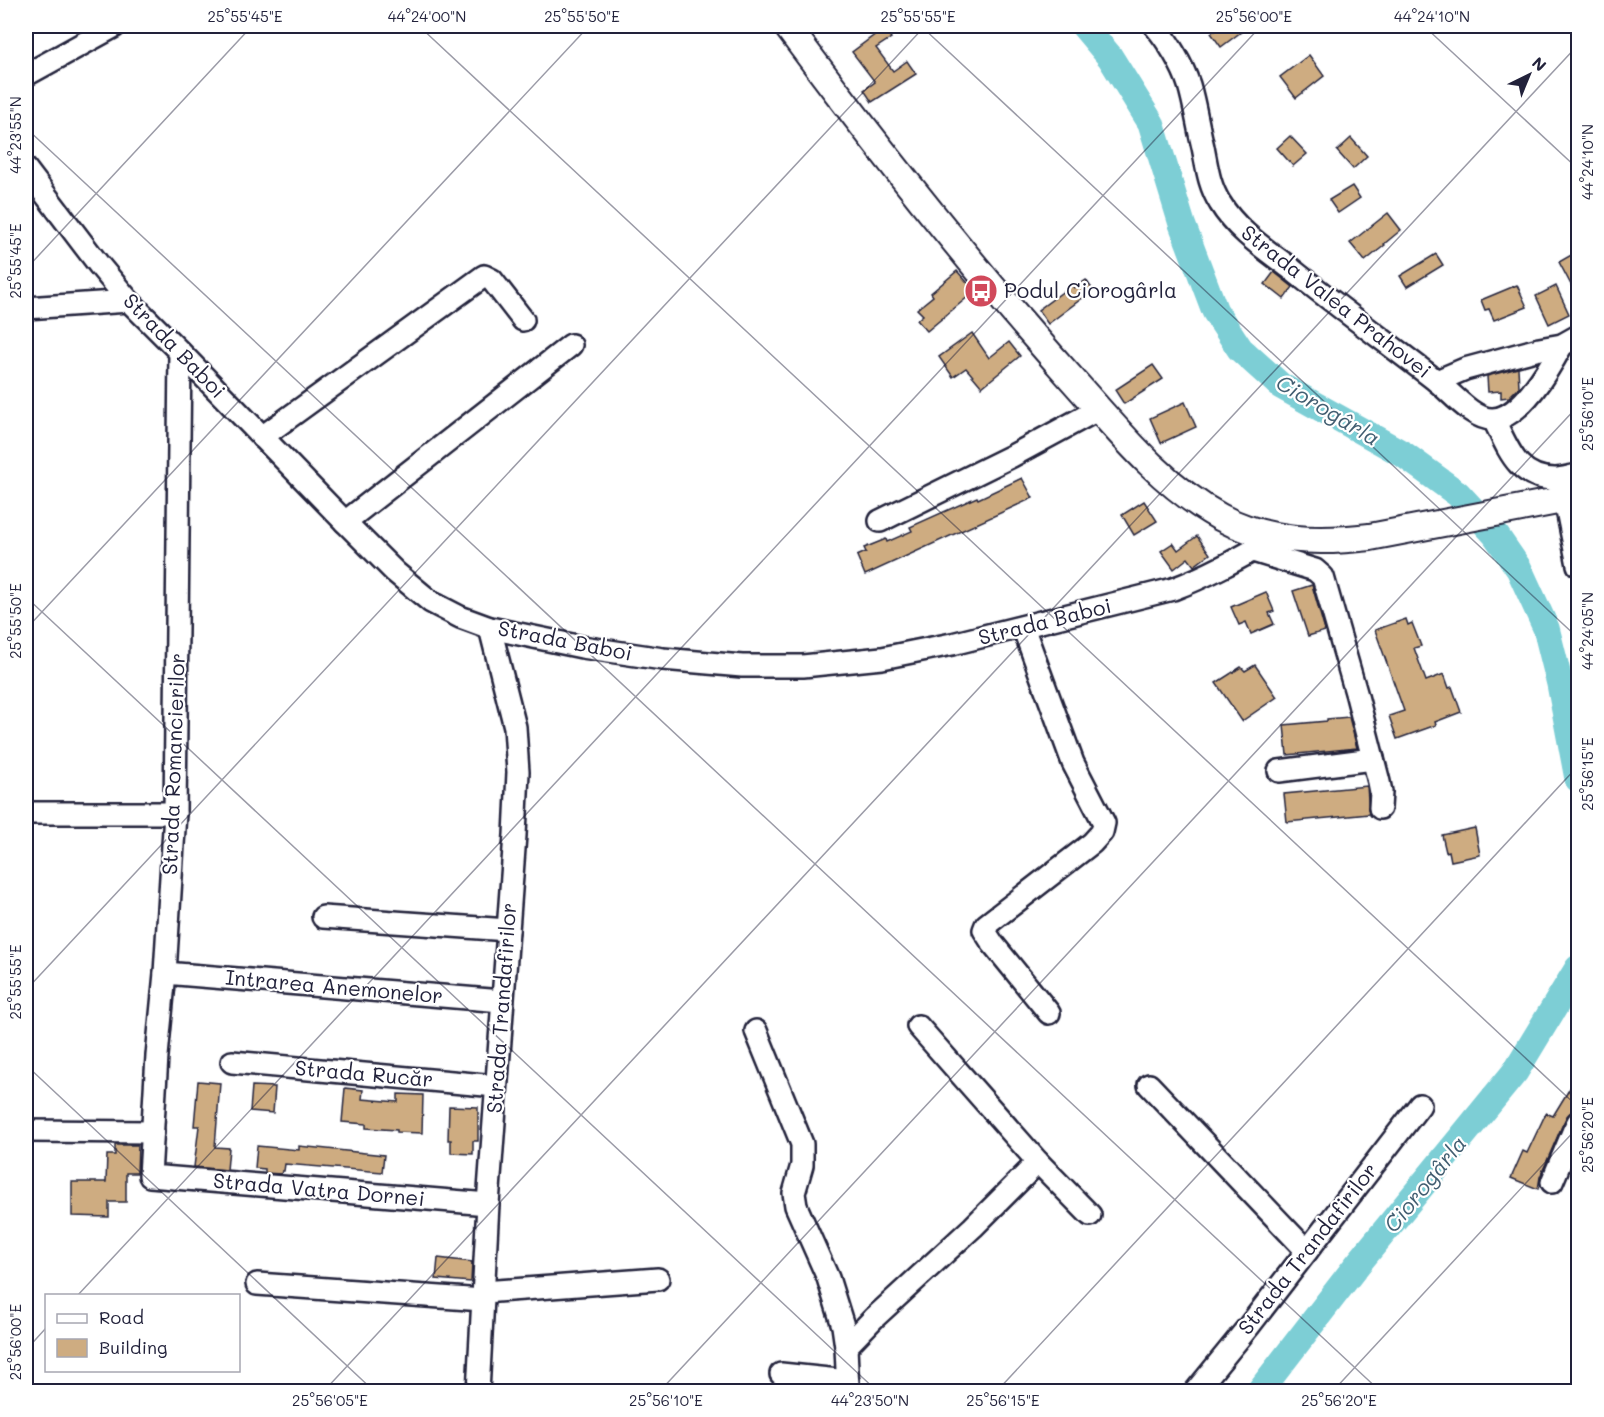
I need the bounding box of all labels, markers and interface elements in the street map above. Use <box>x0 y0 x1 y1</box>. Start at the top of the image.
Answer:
text: 25°55'45"E <box>207 6 283 26</box>
text: 44°24'00"N <box>388 6 466 26</box>
text: 25°55'50"E <box>544 6 620 26</box>
text: 25°55'55"E <box>880 6 956 26</box>
text: 25°56'00"E <box>1216 6 1293 26</box>
text: 44°24'10"N <box>1394 6 1470 26</box>
north arrow <box>1499 45 1559 105</box>
text: N <box>1528 52 1551 75</box>
text: 44°23'55"N <box>5 96 25 174</box>
text: 44°24'10"N <box>1577 124 1597 200</box>
street label: Strada Valea Prahovei <box>1237 218 1437 383</box>
text: 25°55'45"E <box>5 223 25 299</box>
bus stop icon: Podul Ciorogârla <box>963 273 999 309</box>
place label: Podul Ciorogârla <box>1004 276 1177 303</box>
street label: Strada Baboi <box>118 287 232 403</box>
water label: Ciorogârla <box>1271 367 1386 452</box>
text: 25°56'10"E <box>1577 377 1597 451</box>
text: 25°55'50"E <box>5 583 25 659</box>
street label: Strada Baboi <box>975 591 1114 650</box>
text: 44°24'05"N <box>1577 592 1597 670</box>
street label: Strada Baboi <box>496 613 635 666</box>
street label: Strada Romancierilor <box>155 652 190 875</box>
text: 25°56'15"E <box>1577 737 1597 811</box>
street label: Strada Trandafirilor <box>480 902 521 1114</box>
text: 25°55'55"E <box>5 944 25 1020</box>
street label: Intrarea Anemonelor <box>224 963 444 1008</box>
street label: Strada Rucăr <box>294 1053 434 1092</box>
text: 25°56'20"E <box>1577 1097 1597 1173</box>
water label: Ciorogârla <box>1377 1129 1472 1238</box>
street label: Strada Trandafirilor <box>1231 1157 1382 1340</box>
street label: Strada Vatra Dornei <box>212 1166 426 1211</box>
legend <box>45 1294 240 1372</box>
text: 25°56'00"E <box>5 1303 25 1380</box>
text: Road <box>99 1305 144 1329</box>
text: Building <box>99 1335 167 1359</box>
text: 25°56'05"E <box>292 1390 368 1410</box>
text: 25°56'10"E <box>629 1390 703 1410</box>
text: 44°23'50"N <box>831 1390 909 1410</box>
text: 25°56'15"E <box>966 1390 1040 1410</box>
text: 25°56'20"E <box>1301 1390 1377 1410</box>

